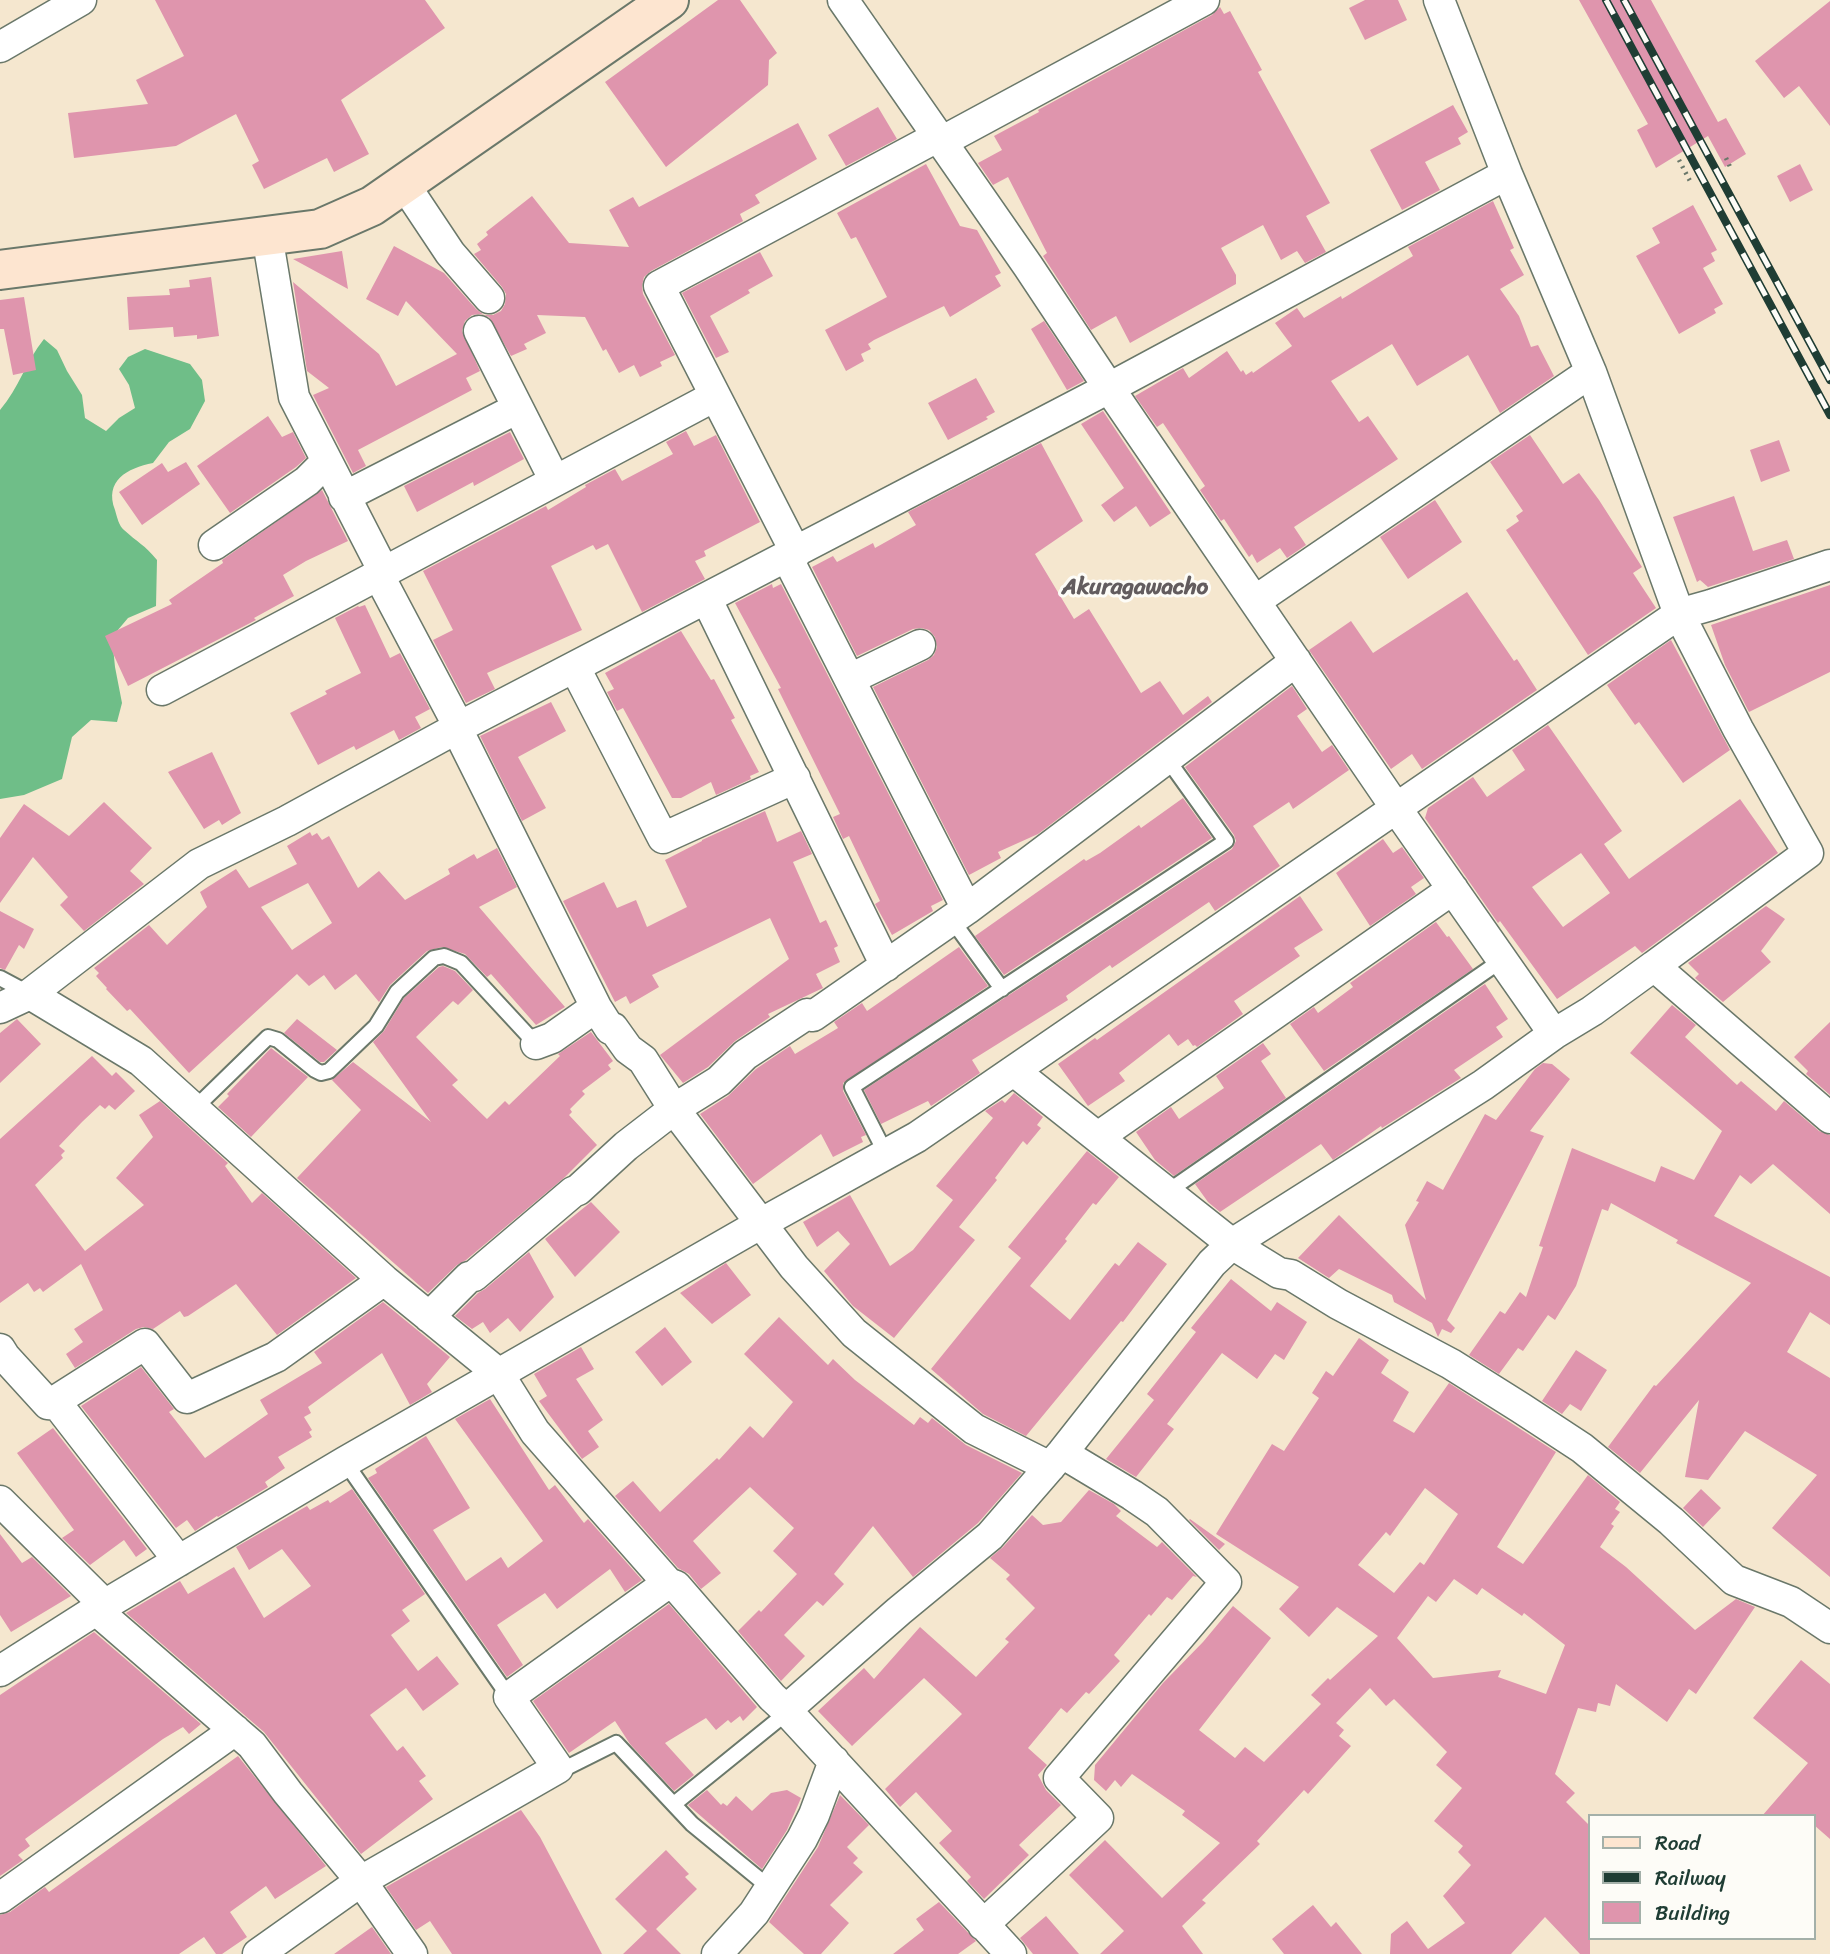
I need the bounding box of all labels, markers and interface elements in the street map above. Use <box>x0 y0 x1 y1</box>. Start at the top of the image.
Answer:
district label: Akuragawacho <box>1062 574 1208 602</box>
legend <box>1588 1814 1816 1940</box>
text: Road <box>1655 1824 1700 1862</box>
text: Railway <box>1655 1859 1726 1897</box>
text: Building <box>1655 1894 1730 1932</box>

